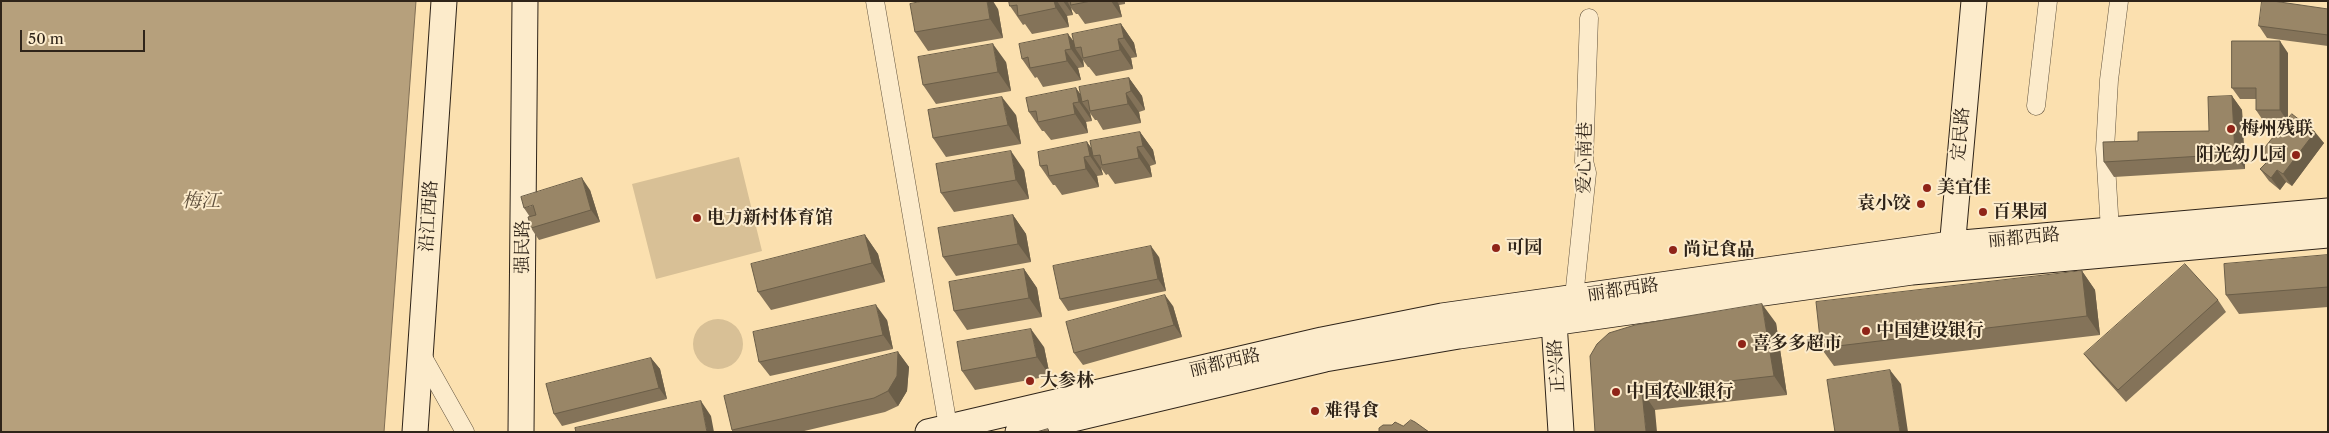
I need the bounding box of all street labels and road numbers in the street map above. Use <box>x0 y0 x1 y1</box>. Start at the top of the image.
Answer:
street label: 定民路 <box>1948 106 1974 162</box>
street label: 爱心南巷 <box>1574 122 1596 194</box>
street label: 沿江西路 <box>416 179 442 253</box>
street label: 强民路 <box>512 220 534 274</box>
street label: 丽都西路 <box>1987 224 2061 252</box>
street label: 丽都西路 <box>1586 274 1660 306</box>
street label: 正兴路 <box>1544 338 1570 394</box>
street label: 丽都西路 <box>1187 344 1263 382</box>

